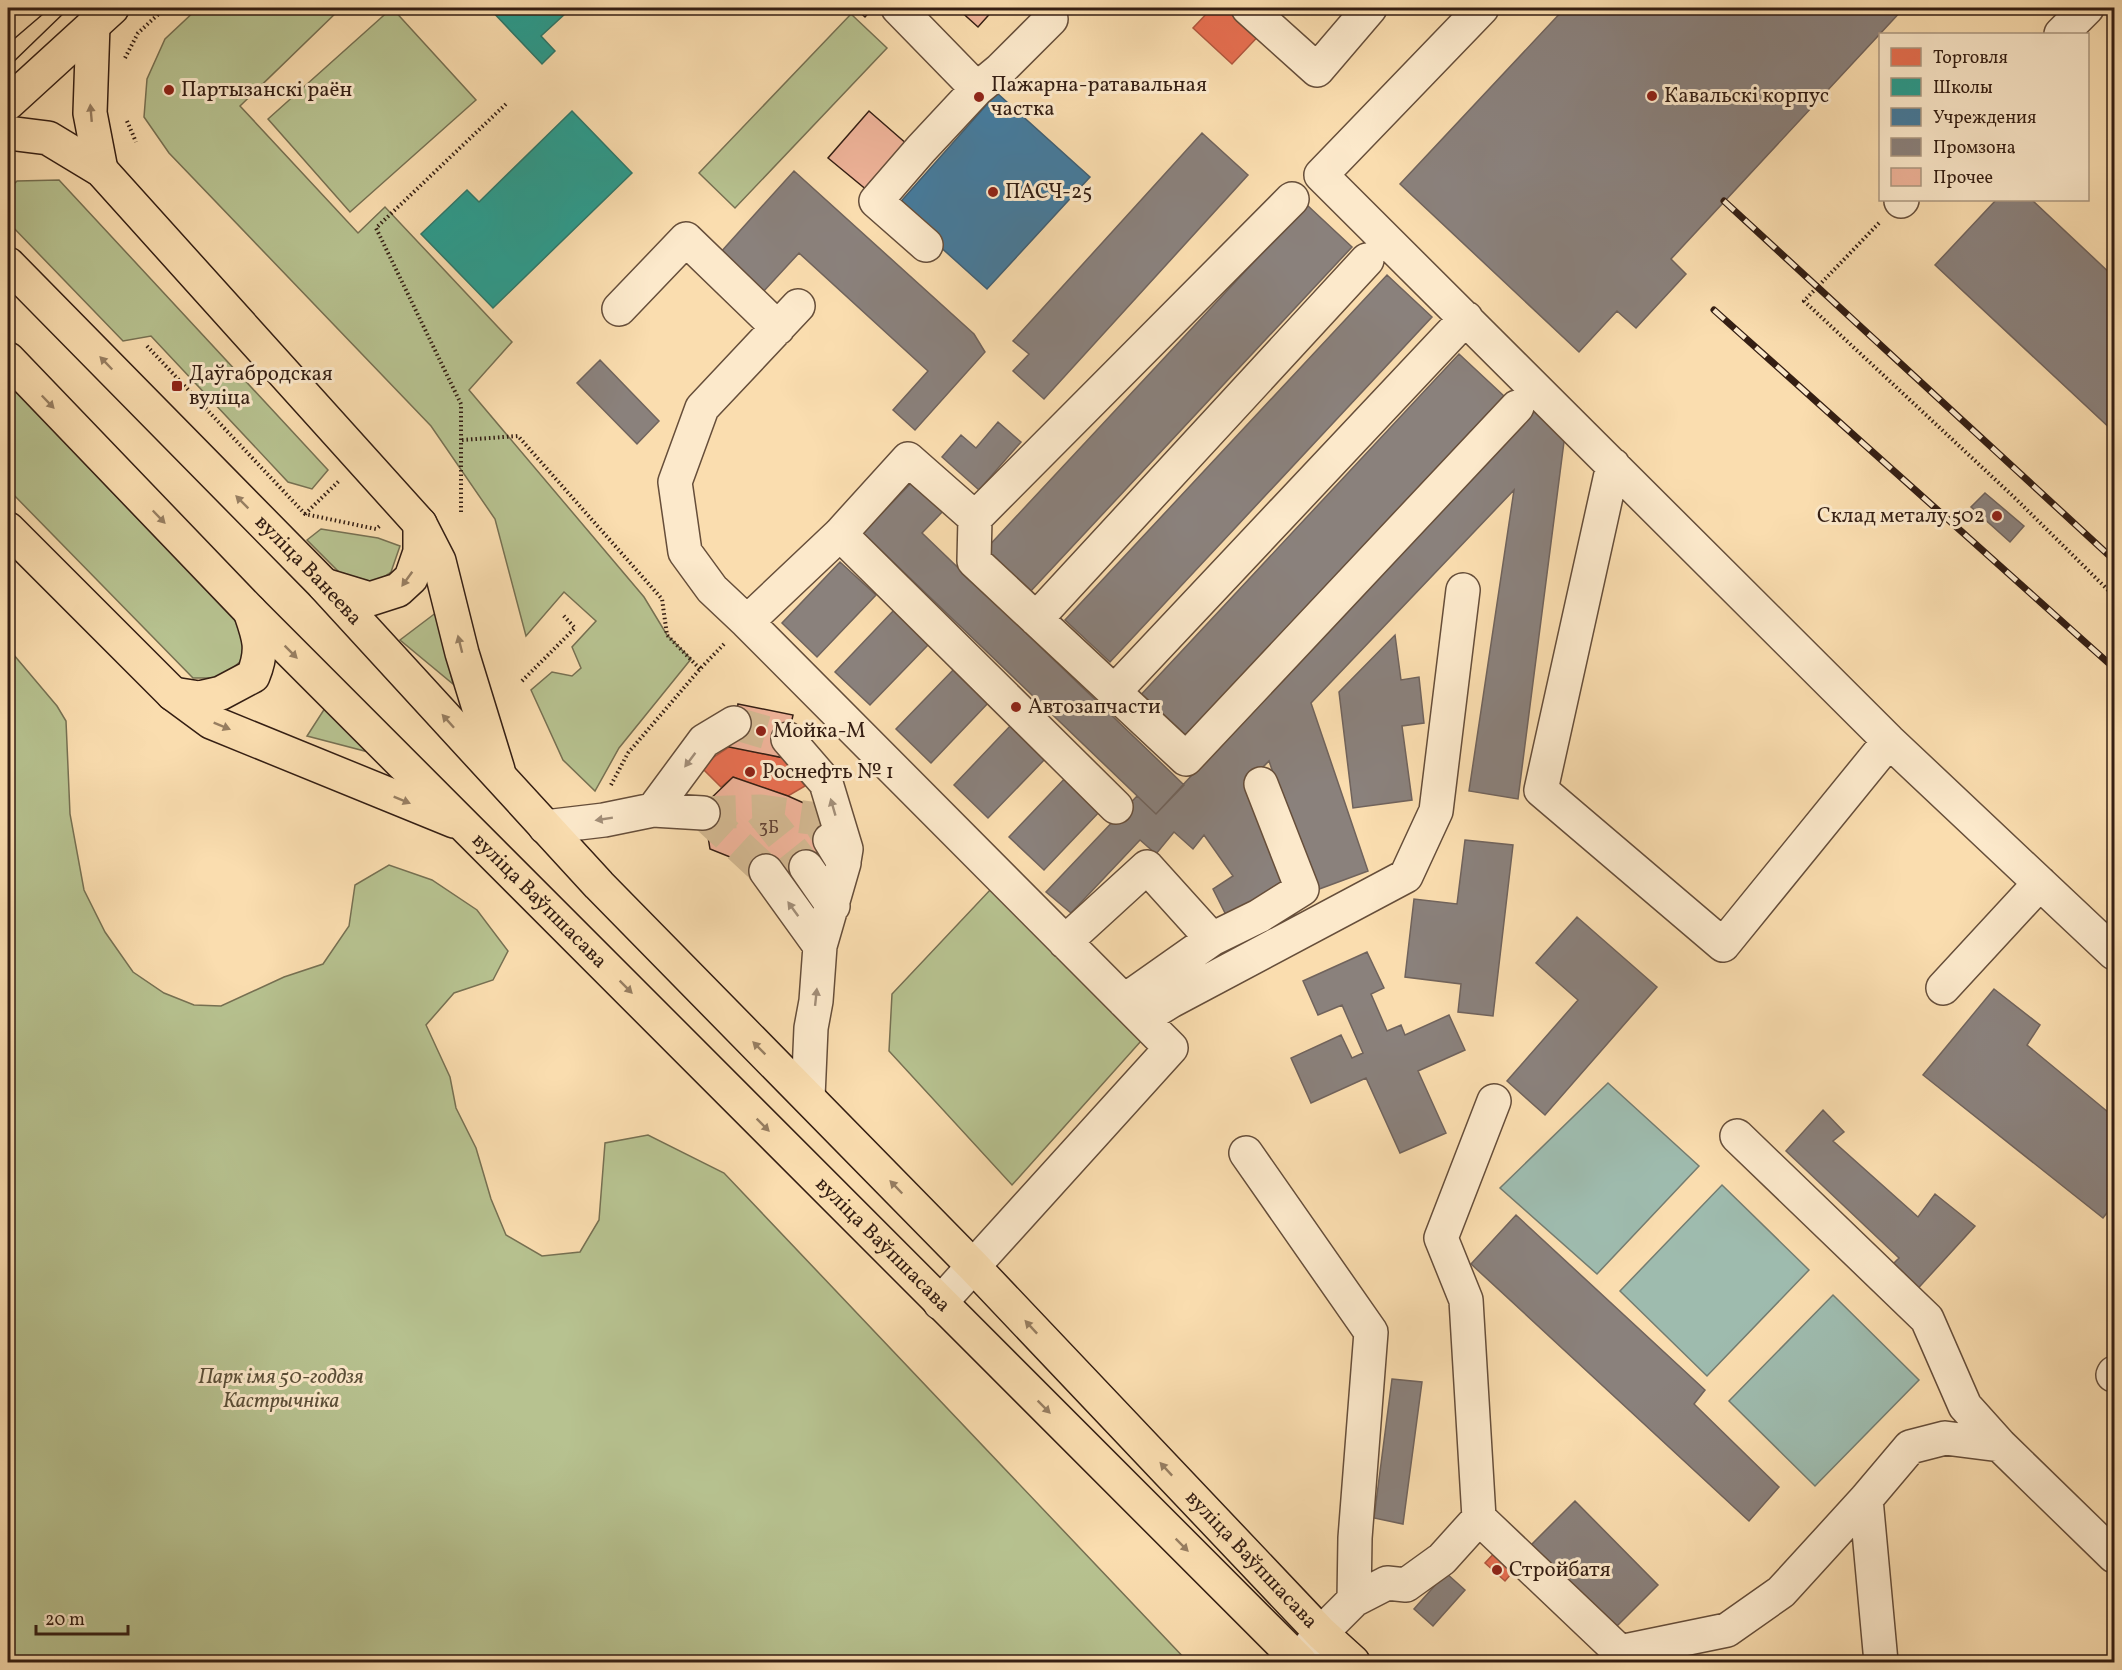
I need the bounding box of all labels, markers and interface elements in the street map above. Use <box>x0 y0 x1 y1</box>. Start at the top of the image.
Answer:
legend <box>1879 33 2089 201</box>
text: Торговля <box>1933 46 2008 71</box>
place label: Пажарна-ратавальная частка <box>991 71 1207 124</box>
place label: Партызанскі раён <box>181 76 353 105</box>
text: Школы <box>1933 76 1993 101</box>
place label: Кавальскі корпус <box>1664 82 1829 111</box>
marker: Партызанскі раён <box>162 83 176 97</box>
marker: Кавальскі корпус <box>1645 89 1659 103</box>
marker: Пажарна-ратавальная частка <box>972 90 986 104</box>
one-way arrow <box>86 103 96 122</box>
text: Учреждения <box>1933 106 2036 131</box>
text: Промзона <box>1933 136 2016 161</box>
text: Прочее <box>1933 166 1993 191</box>
place label: ПАСЧ-25 <box>1005 178 1092 207</box>
marker: ПАСЧ-25 <box>986 185 1000 199</box>
one-way arrow <box>99 357 113 371</box>
place label: Даўгабродская вуліца <box>189 360 333 413</box>
marker: Даўгабродская вуліца <box>170 379 184 393</box>
one-way arrow <box>41 394 55 409</box>
one-way arrow <box>236 496 250 510</box>
place label: Склад металу 502 <box>1817 502 1985 531</box>
street label: вуліца Ванеева <box>248 508 369 632</box>
one-way arrow <box>152 509 166 524</box>
marker: Склад металу 502 <box>1990 509 2004 523</box>
one-way arrow <box>401 571 413 587</box>
one-way arrow <box>454 635 464 653</box>
one-way arrow <box>284 645 299 659</box>
place label: Автозапчасти <box>1028 693 1161 722</box>
marker: Автозапчасти <box>1009 700 1023 714</box>
one-way arrow <box>441 714 455 728</box>
place label: Мойка-М <box>773 717 866 746</box>
one-way arrow <box>213 721 231 731</box>
marker: Мойка-М <box>754 724 768 738</box>
one-way arrow <box>684 751 696 767</box>
place label: Роснефть № 1 <box>762 758 894 787</box>
marker: Роснефть № 1 <box>743 765 757 779</box>
one-way arrow <box>393 796 411 805</box>
one-way arrow <box>828 798 837 816</box>
one-way arrow <box>594 815 613 824</box>
house number: 3Б <box>759 816 779 841</box>
street label: вуліца Ваўпшасава <box>465 826 614 975</box>
one-way arrow <box>787 901 799 917</box>
one-way arrow <box>618 980 633 994</box>
one-way arrow <box>811 988 821 1007</box>
one-way arrow <box>753 1041 767 1055</box>
one-way arrow <box>756 1118 770 1132</box>
street label: вуліца Ваўпшасава <box>809 1170 957 1319</box>
one-way arrow <box>889 1179 903 1194</box>
one-way arrow <box>1025 1321 1039 1335</box>
park label: Парк імя 50-годдзя Кастрычніка <box>198 1363 364 1416</box>
one-way arrow <box>1036 1399 1050 1413</box>
one-way arrow <box>1159 1462 1173 1476</box>
street label: вуліца Ваўпшасава <box>1179 1484 1324 1635</box>
one-way arrow <box>1174 1537 1188 1551</box>
place label: Стройбатя <box>1509 1556 1611 1585</box>
marker: Стройбатя <box>1490 1563 1504 1577</box>
scale bar <box>36 1598 128 1636</box>
text: 20 m <box>45 1608 85 1633</box>

